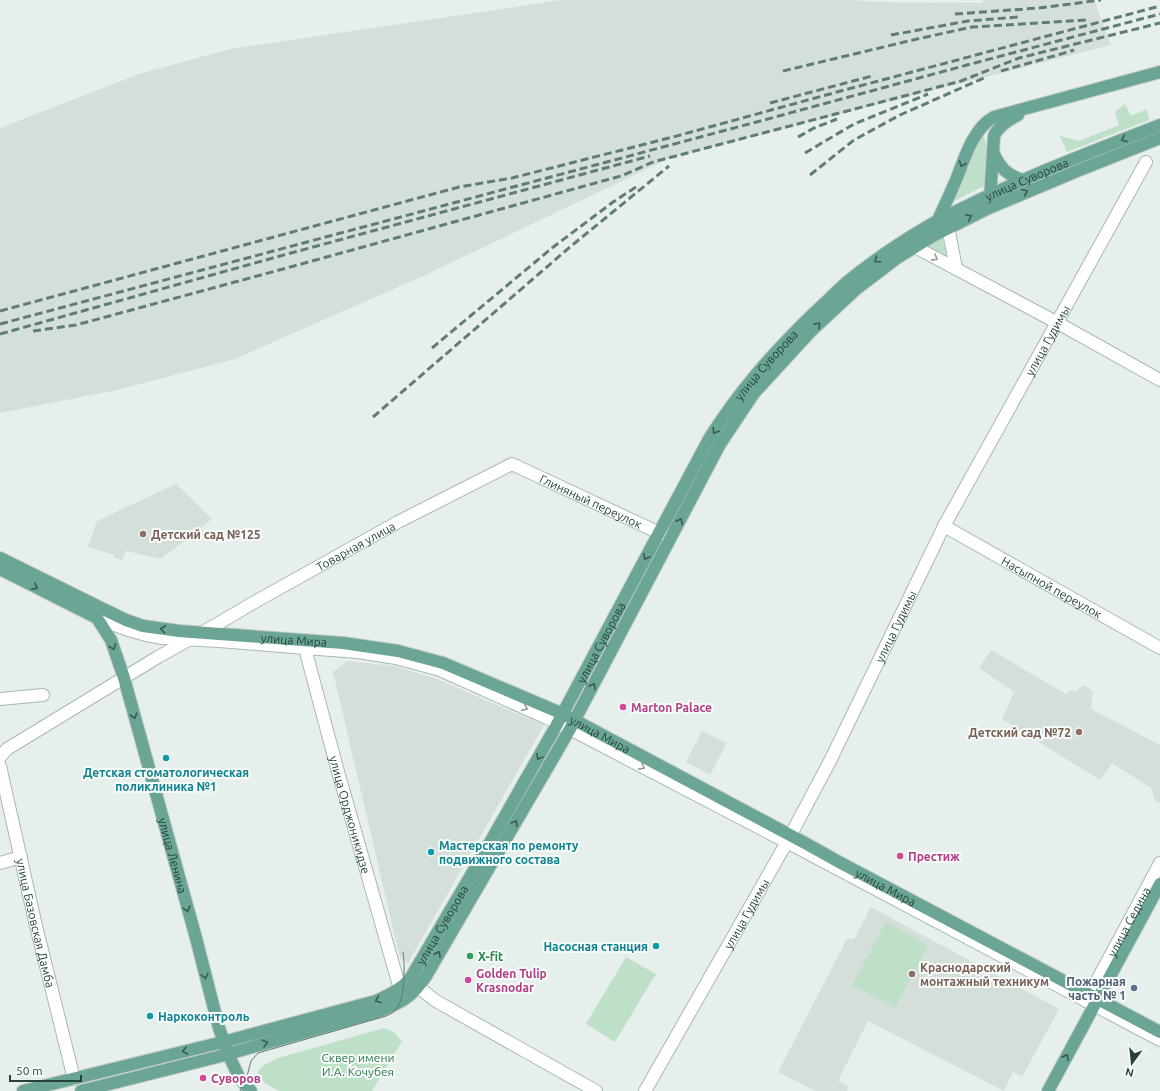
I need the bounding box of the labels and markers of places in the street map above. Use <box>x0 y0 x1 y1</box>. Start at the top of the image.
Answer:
place label: Детский сад №125 <box>151 528 261 541</box>
marker: Детский сад №125 <box>138 529 148 539</box>
place label: Marton Palace <box>631 701 712 714</box>
marker: Marton Palace <box>618 702 628 712</box>
place label: Детский сад №72 <box>968 726 1071 739</box>
marker: Детский сад №72 <box>1074 727 1084 737</box>
marker: Детская стоматологическая поликлиника №1 <box>161 753 171 763</box>
place label: Детская стоматологическая поликлиника №1 <box>83 766 249 793</box>
place label: Мастерская по ремонту подвижного состава <box>439 839 579 866</box>
marker: Мастерская по ремонту подвижного состава <box>426 847 436 857</box>
place label: Престиж <box>908 850 960 863</box>
marker: Престиж <box>895 851 905 861</box>
place label: Насосная станция <box>543 940 648 953</box>
marker: Насосная станция <box>651 941 661 951</box>
place label: X-fit <box>478 950 503 963</box>
marker: X-fit <box>465 951 475 961</box>
place label: Краснодарский монтажный техникум <box>920 961 1049 988</box>
place label: Golden Tulip Krasnodar <box>476 967 547 994</box>
marker: Краснодарский монтажный техникум <box>907 969 917 979</box>
marker: Golden Tulip Krasnodar <box>463 975 473 985</box>
place label: Пожарная часть № 1 <box>1066 975 1126 1002</box>
marker: Пожарная часть № 1 <box>1129 983 1139 993</box>
place label: Наркоконтроль <box>158 1010 250 1023</box>
marker: Наркоконтроль <box>145 1011 155 1021</box>
place label: Суворов <box>211 1072 261 1085</box>
marker: Суворов <box>198 1073 208 1083</box>

